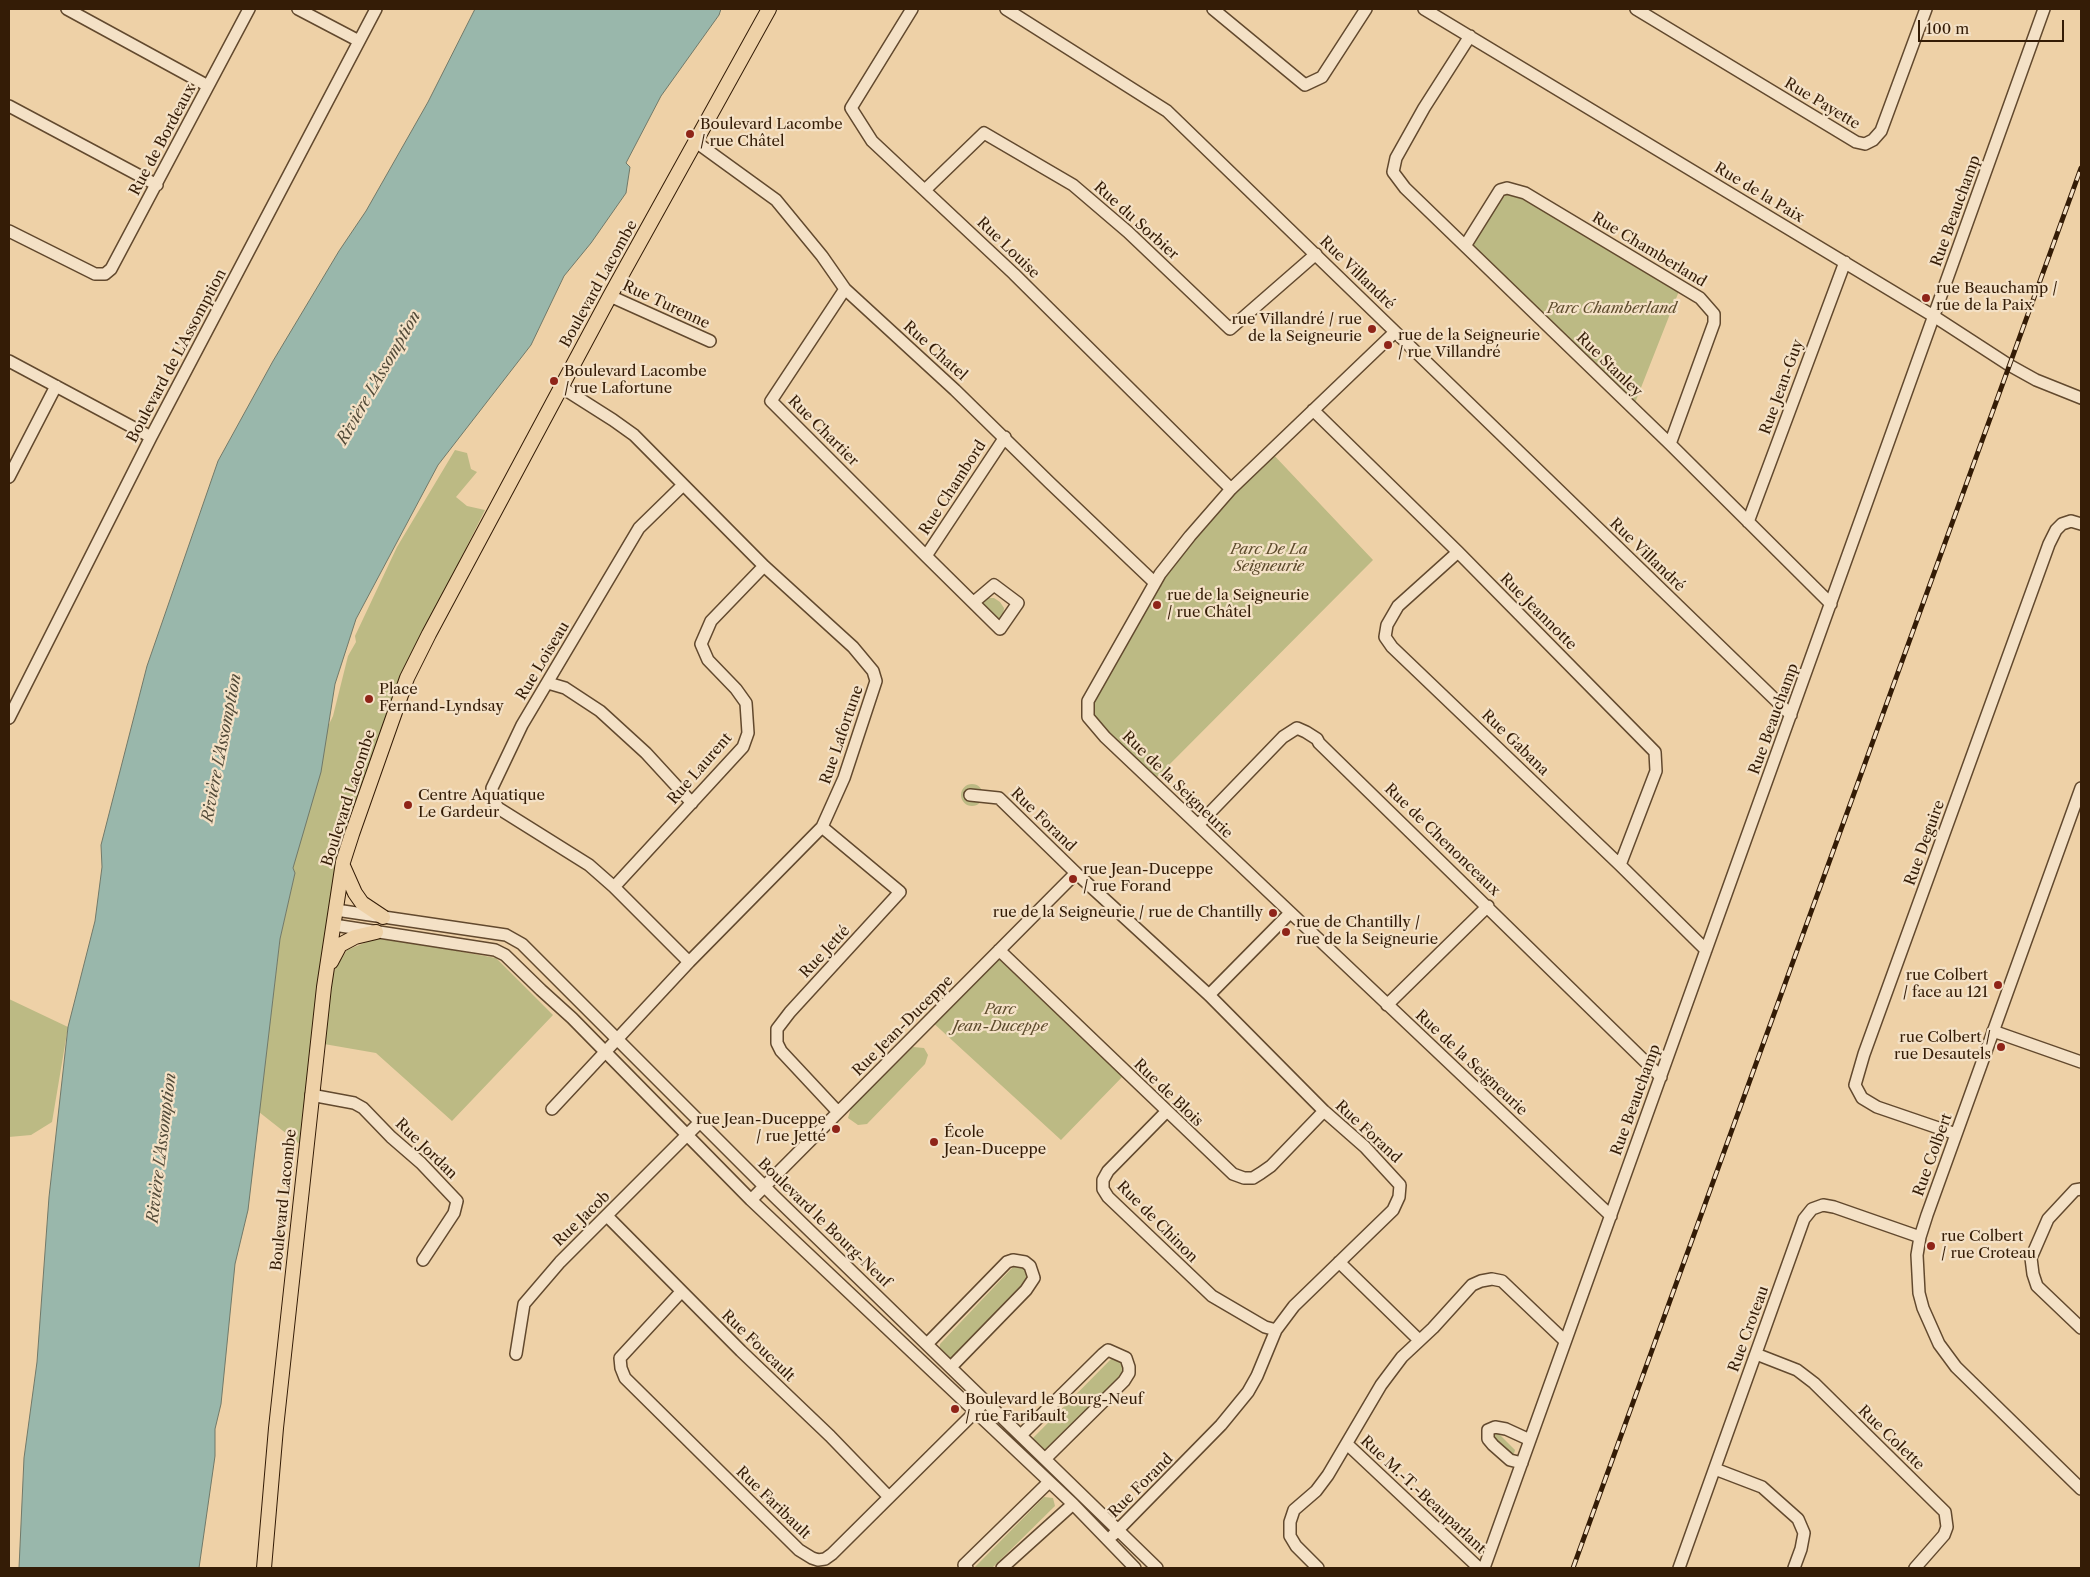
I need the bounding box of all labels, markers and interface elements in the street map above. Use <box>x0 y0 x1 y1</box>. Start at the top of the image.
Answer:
scale bar <box>1920 10 2066 42</box>
text: 100 m <box>1926 19 1969 38</box>
street label: Rue Payette <box>1781 74 1863 134</box>
street label: Rue de Bordeaux <box>126 81 200 199</box>
place label: Boulevard Lacombe / rue Châtel <box>700 116 843 151</box>
marker: Boulevard Lacombe / rue Châtel <box>684 128 696 140</box>
street label: Rue Beauchamp <box>1928 153 1984 269</box>
street label: Rue de la Paix <box>1711 159 1807 227</box>
street label: Rue du Sorbier <box>1090 178 1182 264</box>
street label: Rue Chamberland <box>1589 209 1709 291</box>
street label: Rue Louise <box>973 214 1043 282</box>
street label: Boulevard Lacombe <box>557 217 641 351</box>
street label: Rue Villandré <box>1316 233 1398 313</box>
street label: Boulevard de L'Assomption <box>124 266 230 446</box>
street label: Rue Turenne <box>619 277 713 333</box>
place label: rue Beauchamp / rue de la Paix <box>1936 280 2058 315</box>
marker: rue Beauchamp / rue de la Paix <box>1920 292 1932 304</box>
park label: Parc Chamberland <box>1547 300 1677 318</box>
water label: Rivière L'Assomption <box>333 308 425 448</box>
place label: rue Villandré / rue de la Seigneurie <box>1231 311 1362 346</box>
street label: Rue Chatel <box>899 318 971 384</box>
marker: rue Villandré / rue de la Seigneurie <box>1366 323 1378 335</box>
place label: rue de la Seigneurie / rue Villandré <box>1398 327 1540 362</box>
street label: Rue Stanley <box>1572 329 1646 401</box>
street label: Rue Jean-Guy <box>1756 337 1808 437</box>
marker: rue de la Seigneurie / rue Villandré <box>1382 339 1394 351</box>
place label: Boulevard Lacombe / rue Lafortune <box>564 363 707 398</box>
marker: Boulevard Lacombe / rue Lafortune <box>548 375 560 387</box>
street label: Rue Chartier <box>784 392 862 470</box>
street label: Rue Chambord <box>916 437 990 539</box>
street label: Rue Villandré <box>1606 515 1688 595</box>
park label: Parc De La Seigneurie <box>1230 541 1308 576</box>
street label: Rue Jeannotte <box>1496 570 1580 654</box>
place label: rue de la Seigneurie / rue Châtel <box>1167 587 1309 622</box>
marker: rue de la Seigneurie / rue Châtel <box>1151 599 1163 611</box>
street label: Rue Loiseau <box>513 619 573 703</box>
street label: Rue Beauchamp <box>1746 661 1802 777</box>
water label: Rivière L'Assomption <box>198 672 246 824</box>
place label: Place Fernand-Lyndsay <box>379 681 504 716</box>
street label: Rue Lafortune <box>817 683 867 787</box>
marker: Place Fernand-Lyndsay <box>363 693 375 705</box>
street label: Rue Gabana <box>1478 706 1552 780</box>
street label: Boulevard Lacombe <box>318 727 380 869</box>
street label: Rue de la Seigneurie <box>1118 728 1236 842</box>
street label: Rue Laurent <box>664 730 736 808</box>
street label: Rue de Chenonceaux <box>1380 780 1504 900</box>
street label: Rue Forand <box>1007 784 1079 856</box>
place label: Centre Aquatique Le Gardeur <box>418 787 545 822</box>
street label: Rue Deguire <box>1901 798 1949 888</box>
marker: Centre Aquatique Le Gardeur <box>402 799 414 811</box>
place label: rue Jean-Duceppe / rue Forand <box>1083 861 1213 896</box>
marker: rue Jean-Duceppe / rue Forand <box>1067 873 1079 885</box>
place label: rue de la Seigneurie / rue de Chantilly <box>993 904 1263 922</box>
marker: rue de la Seigneurie / rue de Chantilly <box>1267 907 1279 919</box>
place label: rue de Chantilly / rue de la Seigneurie <box>1296 914 1438 949</box>
street label: Rue Jetté <box>796 922 854 982</box>
marker: rue de Chantilly / rue de la Seigneurie <box>1280 926 1292 938</box>
place label: rue Colbert / face au 121 <box>1903 967 1988 1002</box>
street label: Rue Jean-Duceppe <box>849 972 957 1080</box>
marker: rue Colbert / face au 121 <box>1992 979 2004 991</box>
park label: Parc Jean-Duceppe <box>952 1001 1048 1036</box>
street label: Rue de la Seigneurie <box>1411 1006 1531 1120</box>
place label: rue Colbert / rue Desautels <box>1894 1029 1991 1064</box>
marker: rue Colbert / rue Desautels <box>1995 1041 2007 1053</box>
street label: Rue Beauchamp <box>1608 1042 1664 1158</box>
street label: Rue de Blois <box>1130 1056 1206 1130</box>
water label: Rivière L'Assomption <box>143 1072 181 1224</box>
street label: Rue Forand <box>1331 1097 1405 1167</box>
place label: rue Jean-Duceppe / rue Jetté <box>696 1111 826 1146</box>
street label: Rue Colbert <box>1910 1111 1956 1199</box>
street label: Rue Jordan <box>391 1115 461 1183</box>
marker: rue Jean-Duceppe / rue Jetté <box>830 1123 842 1135</box>
place label: École Jean-Duceppe <box>944 1124 1046 1159</box>
street label: Boulevard Lacombe <box>268 1128 300 1272</box>
marker: École Jean-Duceppe <box>928 1136 940 1148</box>
street label: Boulevard le Bourg-Neuf <box>754 1155 894 1291</box>
street label: Rue de Chinon <box>1113 1178 1201 1266</box>
street label: Rue Jacob <box>550 1188 614 1250</box>
place label: rue Colbert / rue Croteau <box>1941 1228 2036 1263</box>
marker: rue Colbert / rue Croteau <box>1925 1240 1937 1252</box>
street label: Rue Croteau <box>1725 1283 1773 1375</box>
street label: Rue Foucault <box>718 1307 798 1385</box>
place label: Boulevard le Bourg-Neuf / rue Faribault <box>965 1391 1143 1426</box>
street label: Rue Colette <box>1854 1402 1928 1474</box>
marker: Boulevard le Bourg-Neuf / rue Faribault <box>949 1403 961 1415</box>
street label: Rue M.-T.-Beauparlant <box>1357 1432 1489 1558</box>
street label: Rue Forand <box>1105 1450 1177 1522</box>
street label: Rue Faribault <box>732 1463 814 1543</box>

